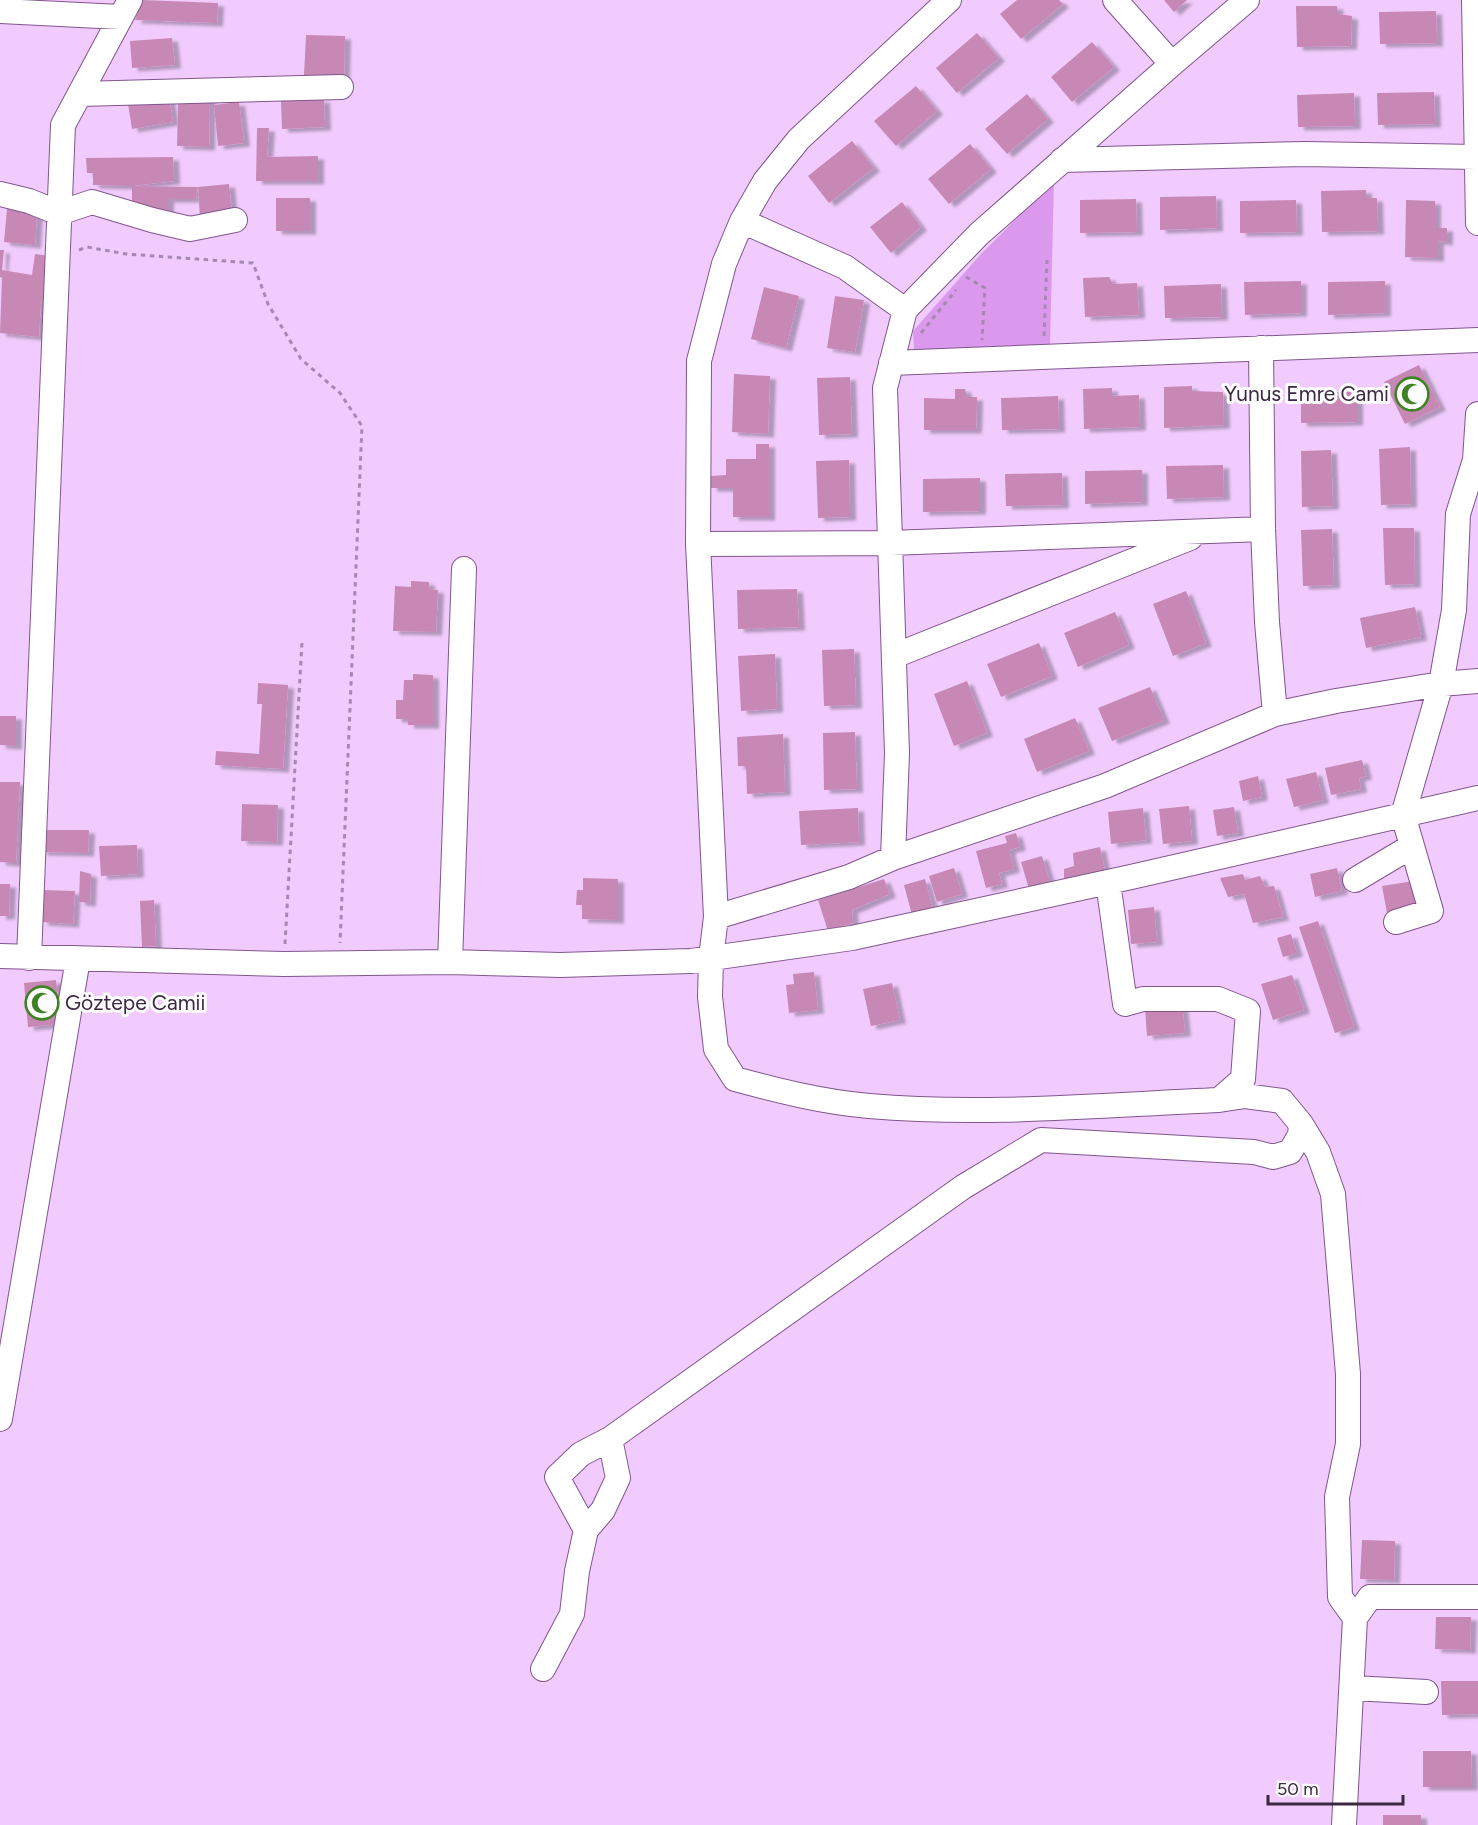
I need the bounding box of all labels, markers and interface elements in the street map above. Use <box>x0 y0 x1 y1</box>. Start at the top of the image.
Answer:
mosque icon: Yunus Emre Cami <box>1394 376 1430 412</box>
place label: Yunus Emre Cami <box>1224 381 1389 406</box>
mosque icon: Göztepe Camii <box>24 985 60 1021</box>
place label: Göztepe Camii <box>65 990 205 1015</box>
scale bar <box>1268 1768 1403 1806</box>
text: 50 m <box>1277 1778 1319 1800</box>

